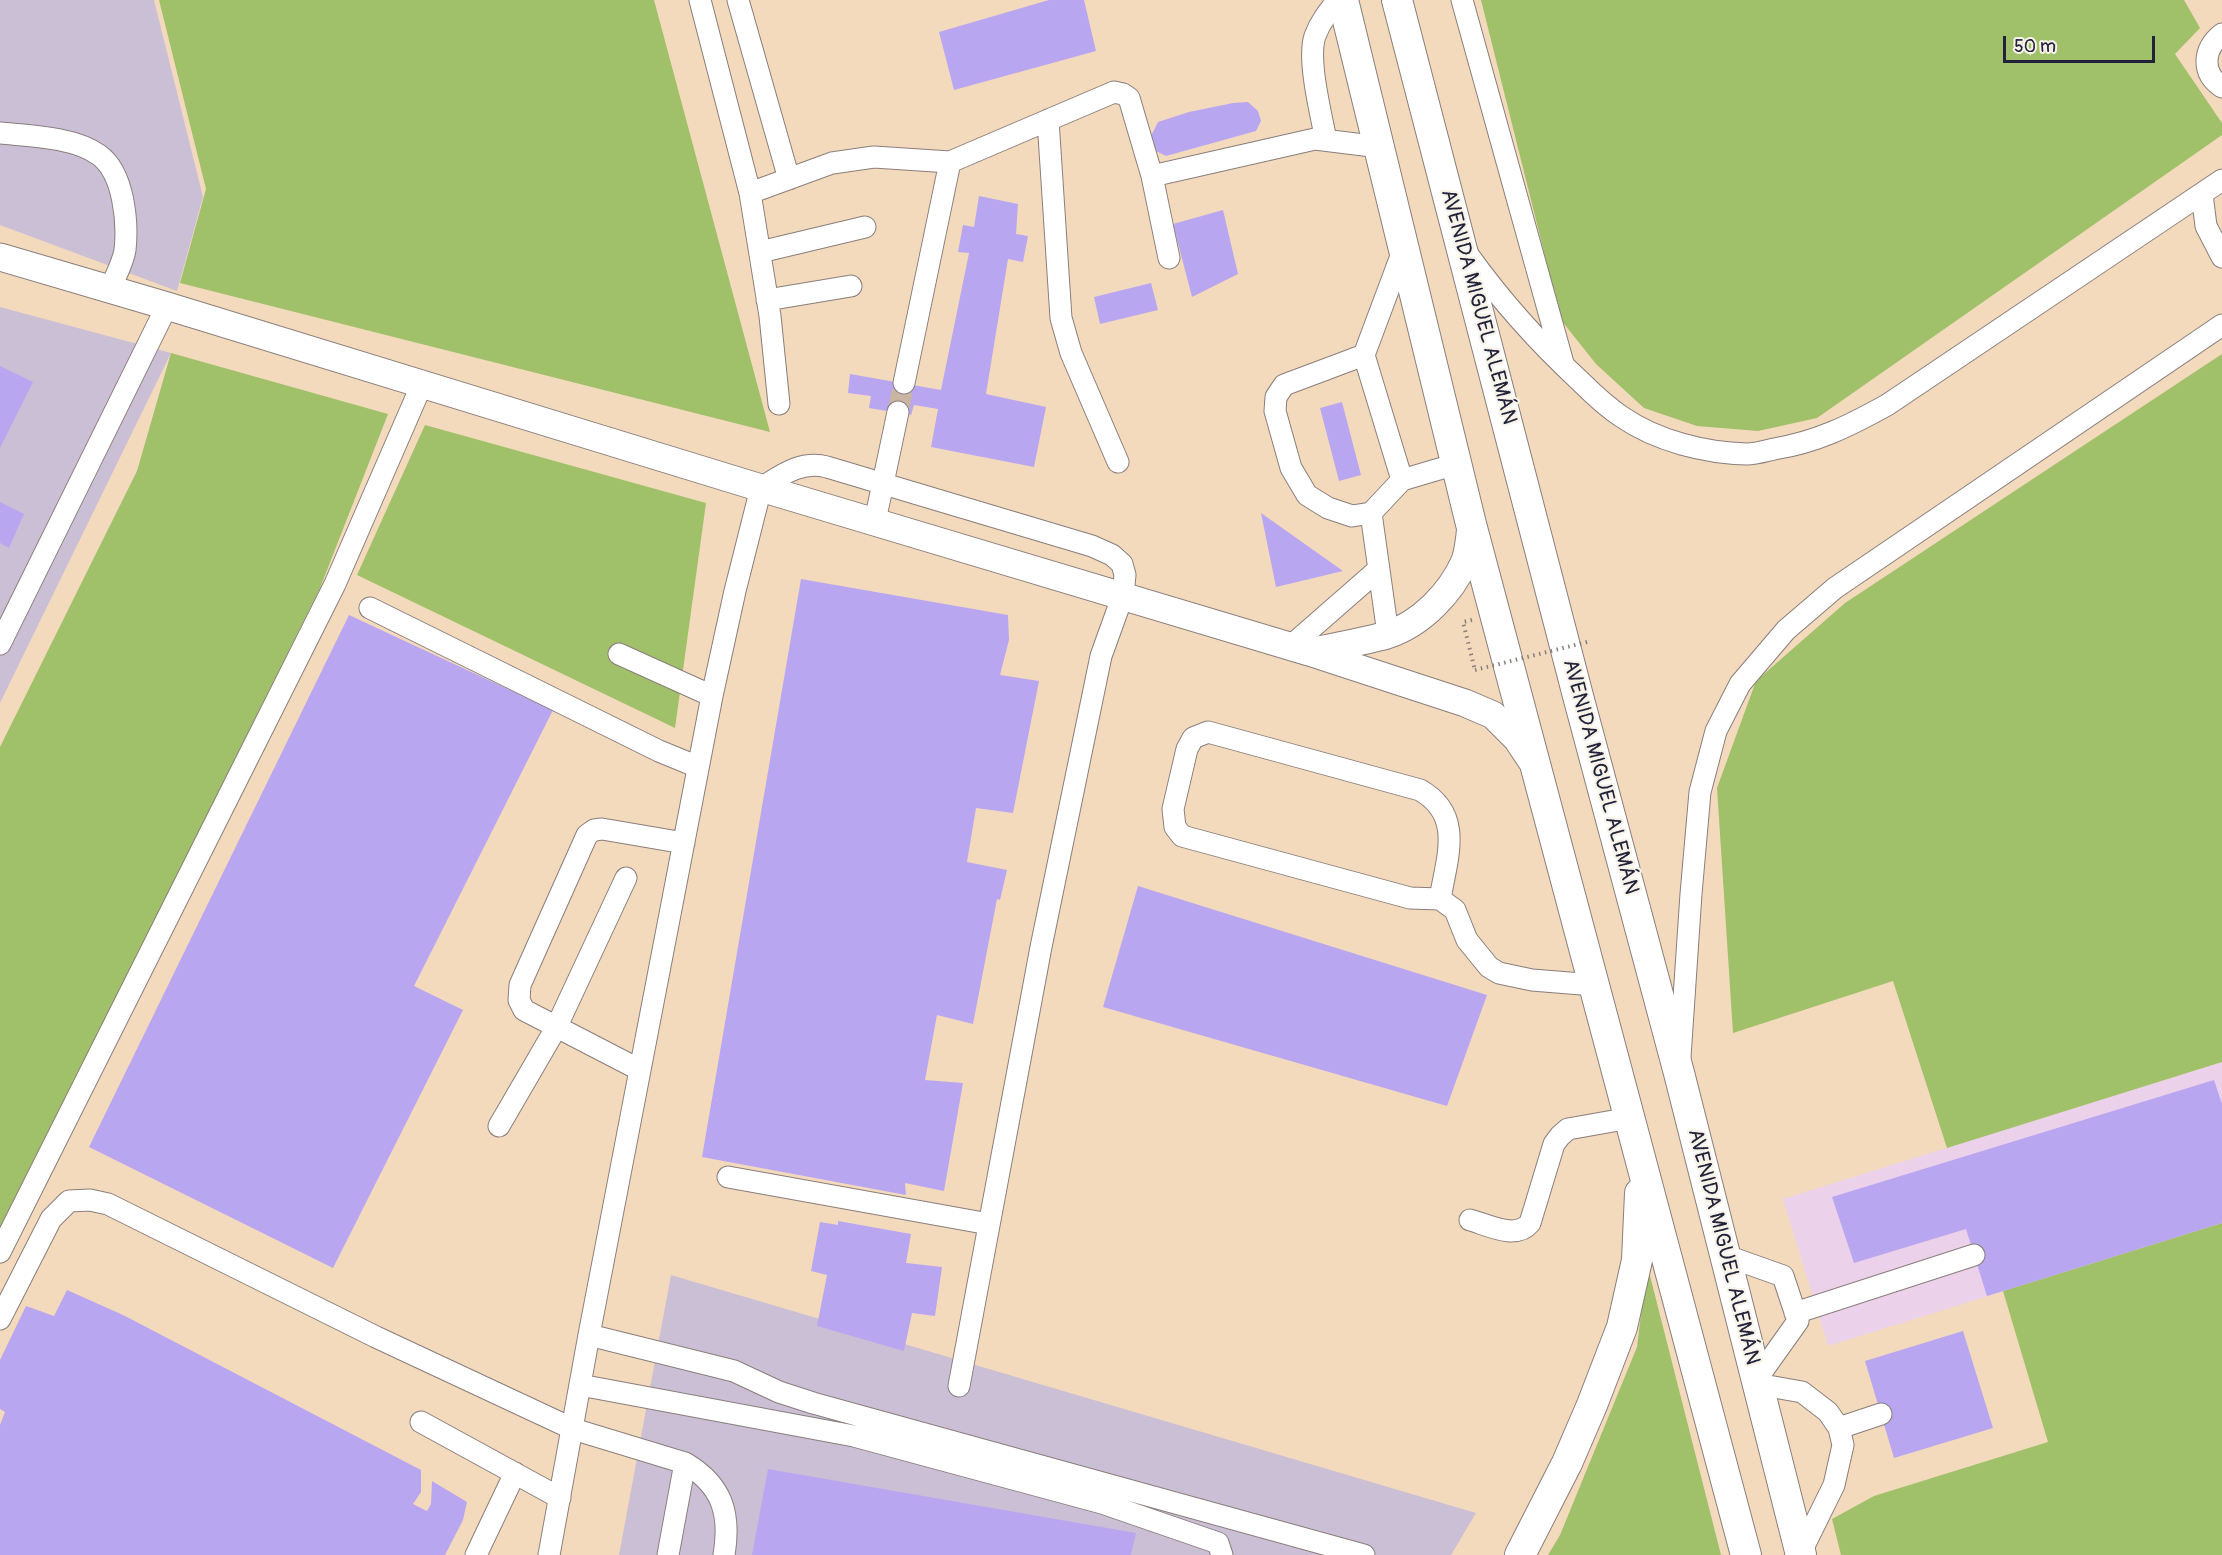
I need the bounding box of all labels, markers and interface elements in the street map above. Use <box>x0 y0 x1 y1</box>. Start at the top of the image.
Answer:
scale bar <box>2006 24 2158 62</box>
text: 50 m <box>2014 35 2056 58</box>
street label: AVENIDA MIGUEL ALEMÁN <box>1434 187 1522 427</box>
street label: AVENIDA MIGUEL ALEMÁN <box>1556 657 1644 897</box>
street label: AVENIDA MIGUEL ALEMÁN <box>1681 1126 1765 1368</box>

